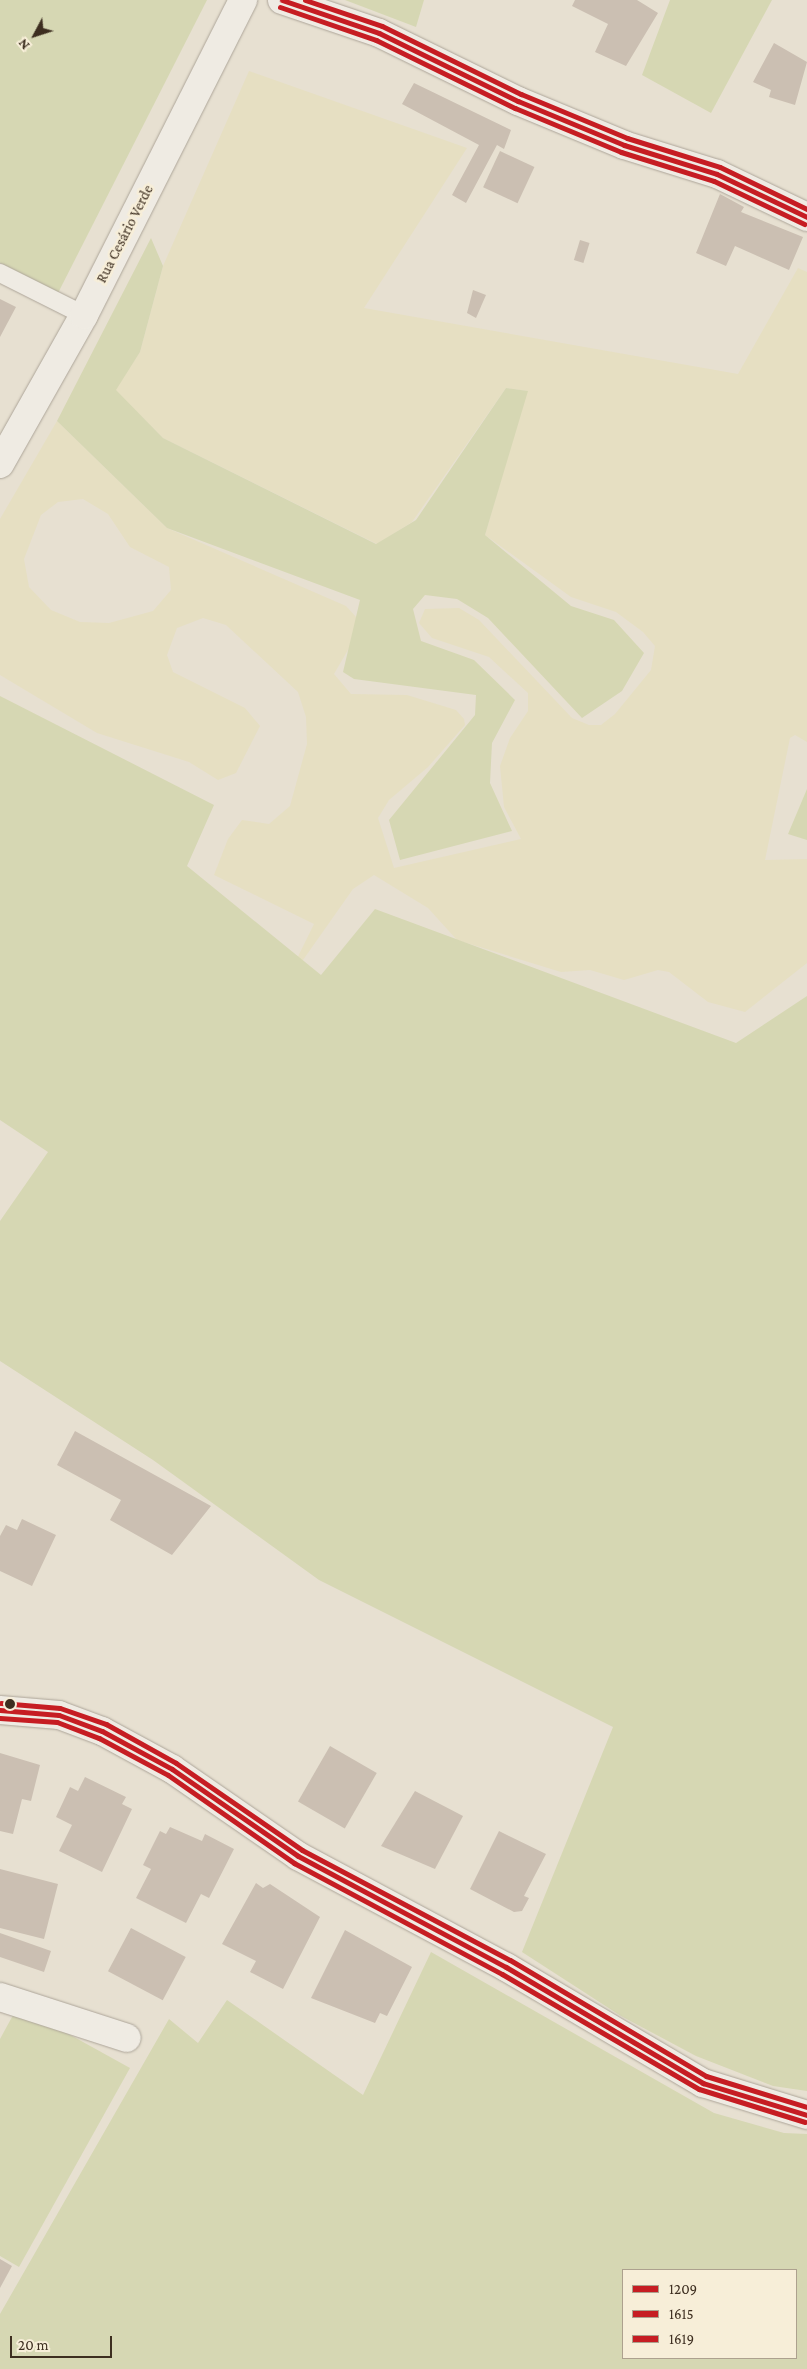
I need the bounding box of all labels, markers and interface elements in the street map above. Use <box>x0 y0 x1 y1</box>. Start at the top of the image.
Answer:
north arrow <box>10 10 60 60</box>
text: N <box>14 36 33 53</box>
street label: Rua Cesário Verde <box>93 182 157 286</box>
unlabelled marker <box>5 1699 15 1709</box>
legend <box>622 2269 797 2359</box>
text: 1209 <box>669 2281 697 2297</box>
text: 1615 <box>669 2306 694 2322</box>
scale bar <box>12 2326 115 2358</box>
text: 1619 <box>669 2331 694 2347</box>
text: 20 m <box>18 2337 49 2353</box>

